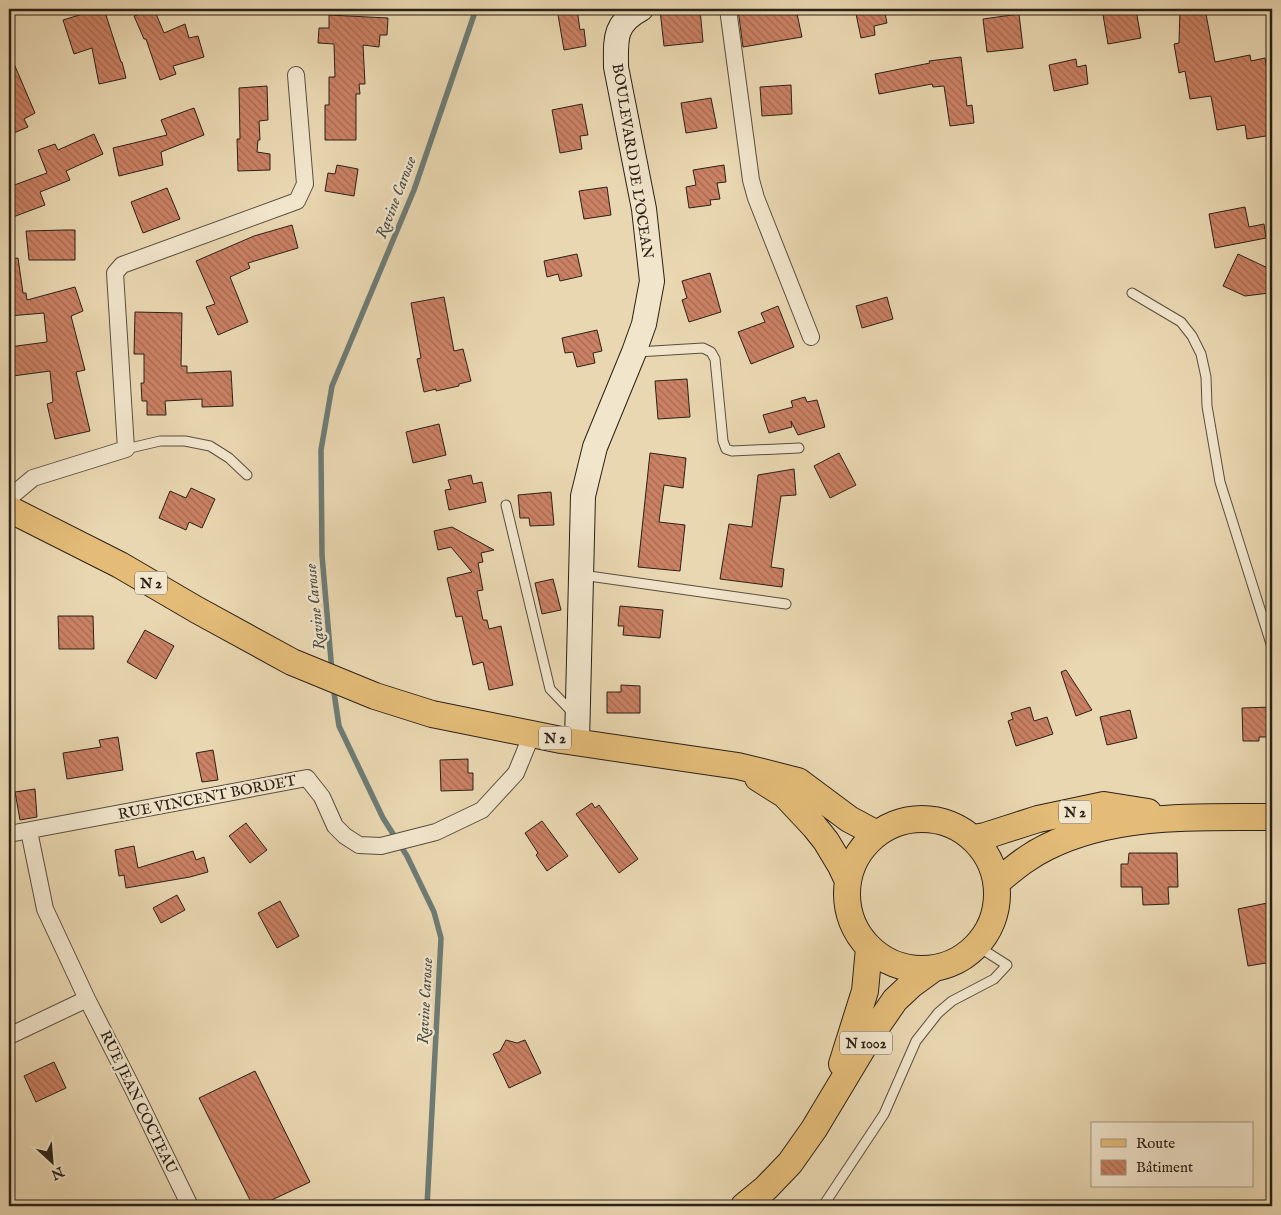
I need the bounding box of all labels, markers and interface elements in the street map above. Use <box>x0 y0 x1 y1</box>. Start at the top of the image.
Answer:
street label: BOULEVARD DE L'OCEAN <box>608 62 657 260</box>
water label: Ravine Carosse <box>372 153 422 242</box>
water label: Ravine Carosse <box>301 562 330 651</box>
road number: N 2 <box>135 572 167 594</box>
road number: N 2 <box>539 726 571 750</box>
street label: RUE VINCENT BORDET <box>116 771 298 824</box>
road number: N 2 <box>1059 800 1091 824</box>
water label: Ravine Carosse <box>414 957 438 1045</box>
street label: RUE JEAN COCTEAU <box>95 1027 182 1177</box>
road number: N 1002 <box>840 1032 892 1054</box>
legend <box>1091 1122 1254 1188</box>
text: Route <box>1136 1134 1175 1153</box>
north arrow <box>28 1138 78 1188</box>
text: Bâtiment <box>1136 1158 1193 1177</box>
text: N <box>48 1162 68 1184</box>

